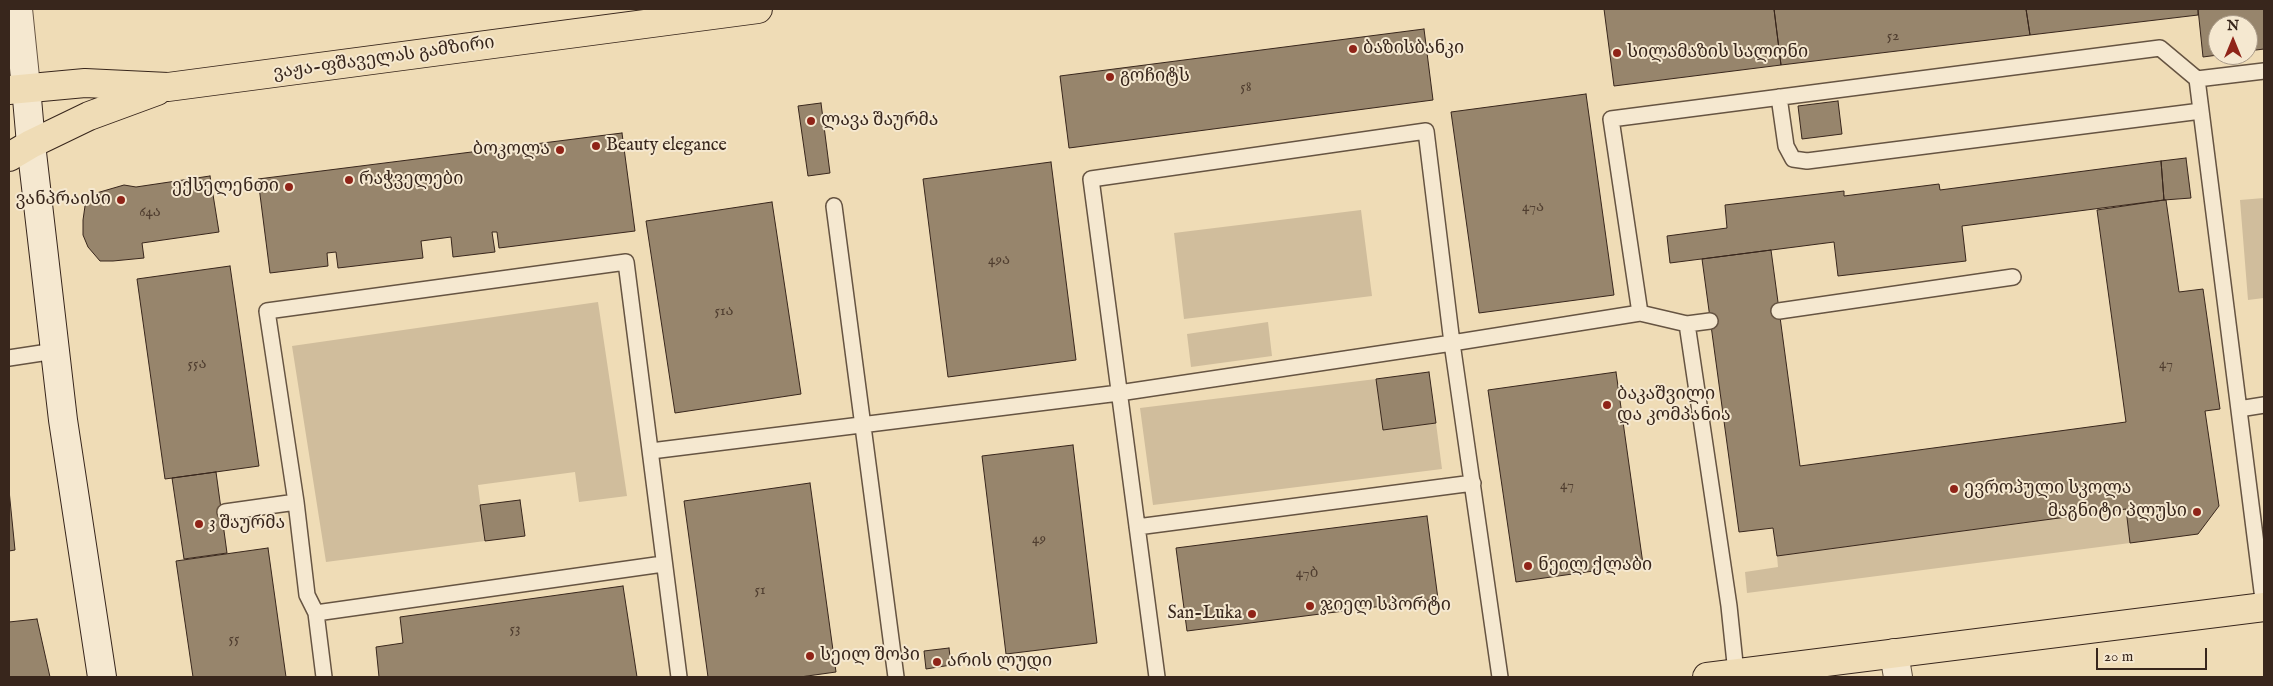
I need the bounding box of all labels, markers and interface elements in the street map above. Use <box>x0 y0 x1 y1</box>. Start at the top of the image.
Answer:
north arrow <box>2208 15 2258 65</box>
text: N <box>2227 17 2239 35</box>
house number: 52 <box>1887 28 1899 46</box>
street label: ვაჟა-ფშაველას გამზირი <box>272 33 496 85</box>
place label: ბაზისბანკი <box>1363 38 1464 60</box>
place label: სილამაზის სალონი <box>1627 42 1808 64</box>
marker: ბაზისბანკი <box>1347 43 1359 55</box>
marker: სილამაზის სალონი <box>1611 47 1623 59</box>
place label: გოჩიტს <box>1120 66 1190 88</box>
marker: გოჩიტს <box>1104 71 1116 83</box>
house number: 58 <box>1240 79 1252 97</box>
place label: ლავა შაურმა <box>821 110 939 132</box>
marker: ლავა შაურმა <box>805 115 817 127</box>
place label: Beauty elegance <box>606 135 727 157</box>
place label: ბოკოლა <box>473 139 550 161</box>
marker: Beauty elegance <box>590 140 602 152</box>
marker: ბოკოლა <box>554 144 566 156</box>
place label: რაჭველები <box>359 169 463 191</box>
marker: რაჭველები <box>343 174 355 186</box>
place label: ექსელენთი <box>172 176 279 198</box>
marker: ექსელენთი <box>283 181 295 193</box>
place label: ვანპრაისი <box>15 189 111 211</box>
marker: ვანპრაისი <box>115 194 127 206</box>
house number: 47ა <box>1522 199 1544 217</box>
house number: 64ა <box>139 204 161 222</box>
house number: 49ა <box>988 252 1010 270</box>
house number: 51ა <box>714 303 734 321</box>
house number: 55ა <box>188 356 206 374</box>
house number: 47 <box>2159 356 2173 374</box>
place label: ბაკაშვილი და კომპანია <box>1617 384 1731 426</box>
marker: ბაკაშვილი და კომპანია <box>1601 399 1613 411</box>
house number: 47 <box>1560 477 1574 495</box>
place label: ევროპული სკოლა <box>1964 478 2131 500</box>
marker: ევროპული სკოლა <box>1948 483 1960 495</box>
place label: მაგნიტი პლუსი <box>2048 501 2187 523</box>
marker: მაგნიტი პლუსი <box>2191 506 2203 518</box>
place label: 3 შაურმა <box>209 513 285 535</box>
marker: 3 შაურმა <box>193 518 205 530</box>
house number: 49 <box>1032 531 1046 549</box>
place label: ნეილ ქლაბი <box>1538 555 1652 577</box>
marker: ნეილ ქლაბი <box>1522 560 1534 572</box>
house number: 47ბ <box>1296 565 1318 583</box>
house number: 51 <box>754 582 766 600</box>
place label: ჯიელ სპორტი <box>1320 595 1451 617</box>
marker: ჯიელ სპორტი <box>1304 600 1316 612</box>
place label: San-Luka <box>1168 603 1242 625</box>
marker: San-Luka <box>1246 608 1258 620</box>
house number: 53 <box>509 621 521 639</box>
house number: 55 <box>229 631 239 649</box>
scale bar <box>2098 638 2209 670</box>
place label: სეილ შოპი <box>820 645 920 667</box>
text: 20 m <box>2104 647 2133 666</box>
marker: სეილ შოპი <box>804 650 816 662</box>
place label: არის ლუდი <box>947 651 1052 673</box>
marker: არის ლუდი <box>931 656 943 668</box>

